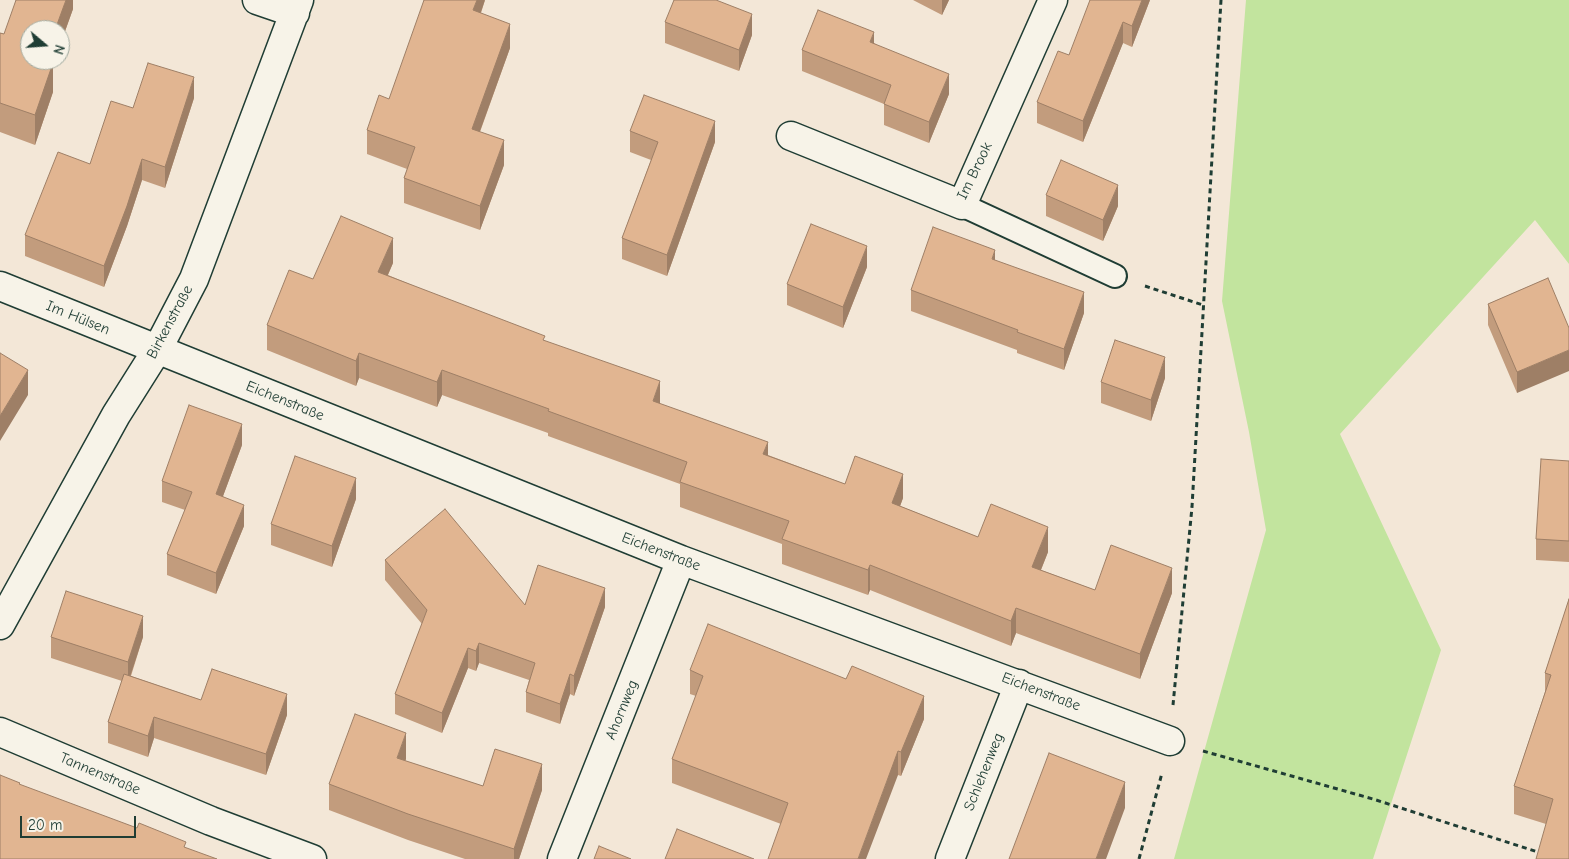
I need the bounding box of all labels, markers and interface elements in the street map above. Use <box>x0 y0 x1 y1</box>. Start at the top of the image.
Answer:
north arrow <box>20 20 70 70</box>
text: N <box>49 43 68 56</box>
street label: Im Brook <box>953 139 997 203</box>
street label: Birkenstraße <box>143 282 197 362</box>
street label: Im Hülsen <box>44 297 112 339</box>
street label: Eichenstraße <box>243 377 327 425</box>
street label: Eichenstraße <box>619 529 703 575</box>
street label: Eichenstraße <box>999 669 1083 715</box>
street label: Ahornweg <box>602 677 642 743</box>
street label: Schlehenweg <box>960 730 1008 814</box>
street label: Tannenstraße <box>57 749 143 799</box>
scale bar <box>22 806 139 838</box>
text: 20 m <box>28 816 62 834</box>

